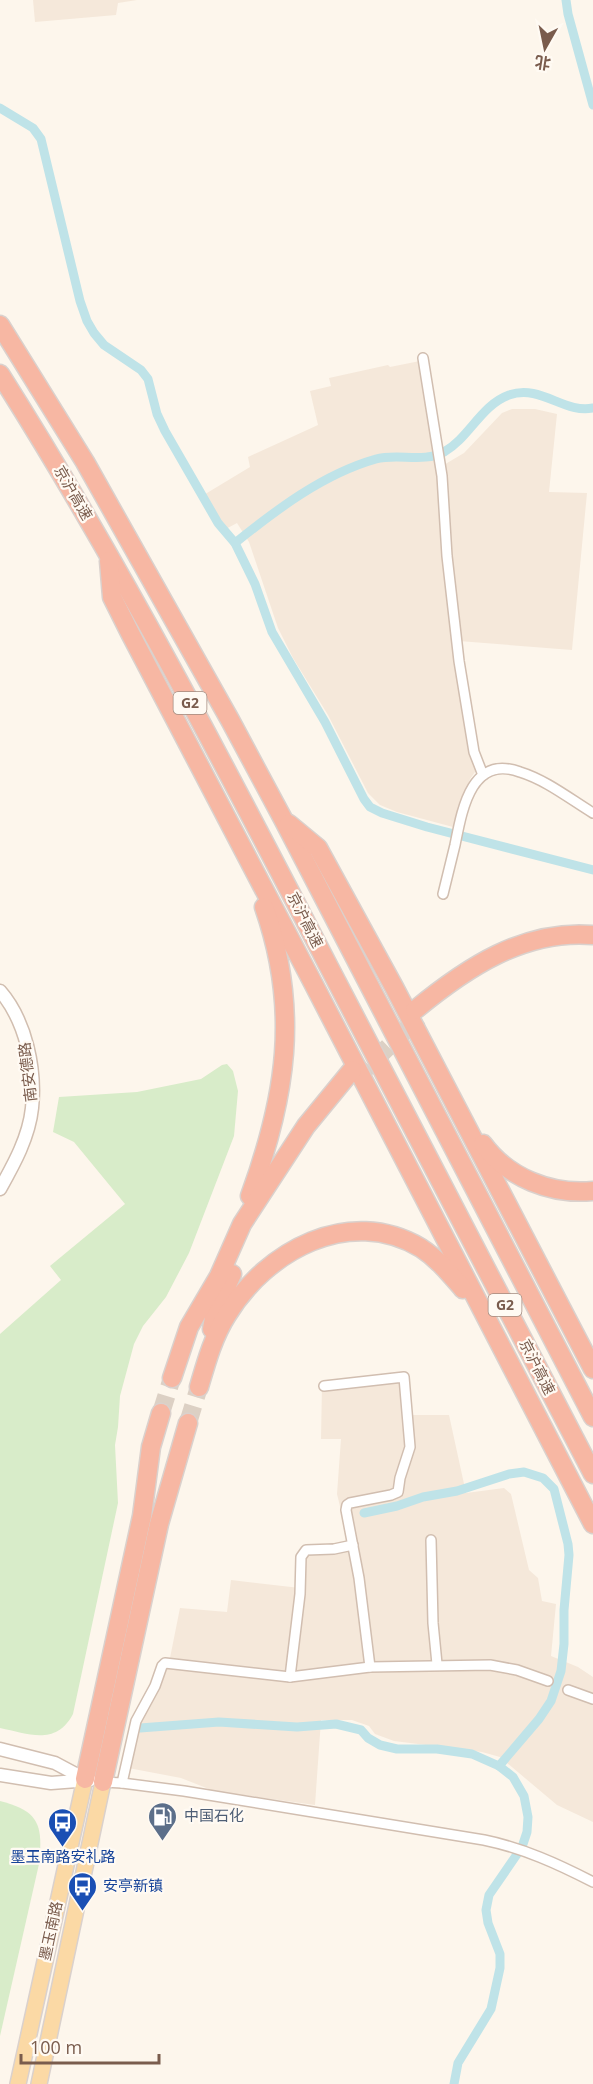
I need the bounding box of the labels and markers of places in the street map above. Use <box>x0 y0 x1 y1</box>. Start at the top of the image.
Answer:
fuel station icon: 中国石化 <box>147 1800 179 1842</box>
place label: 中国石化 <box>184 1805 244 1825</box>
bus stop icon: 墨玉南路安礼路 <box>47 1806 79 1848</box>
place label: 墨玉南路安礼路 <box>10 1846 116 1866</box>
bus stop icon: 安亭新镇 <box>66 1870 98 1912</box>
place label: 安亭新镇 <box>103 1875 163 1895</box>

